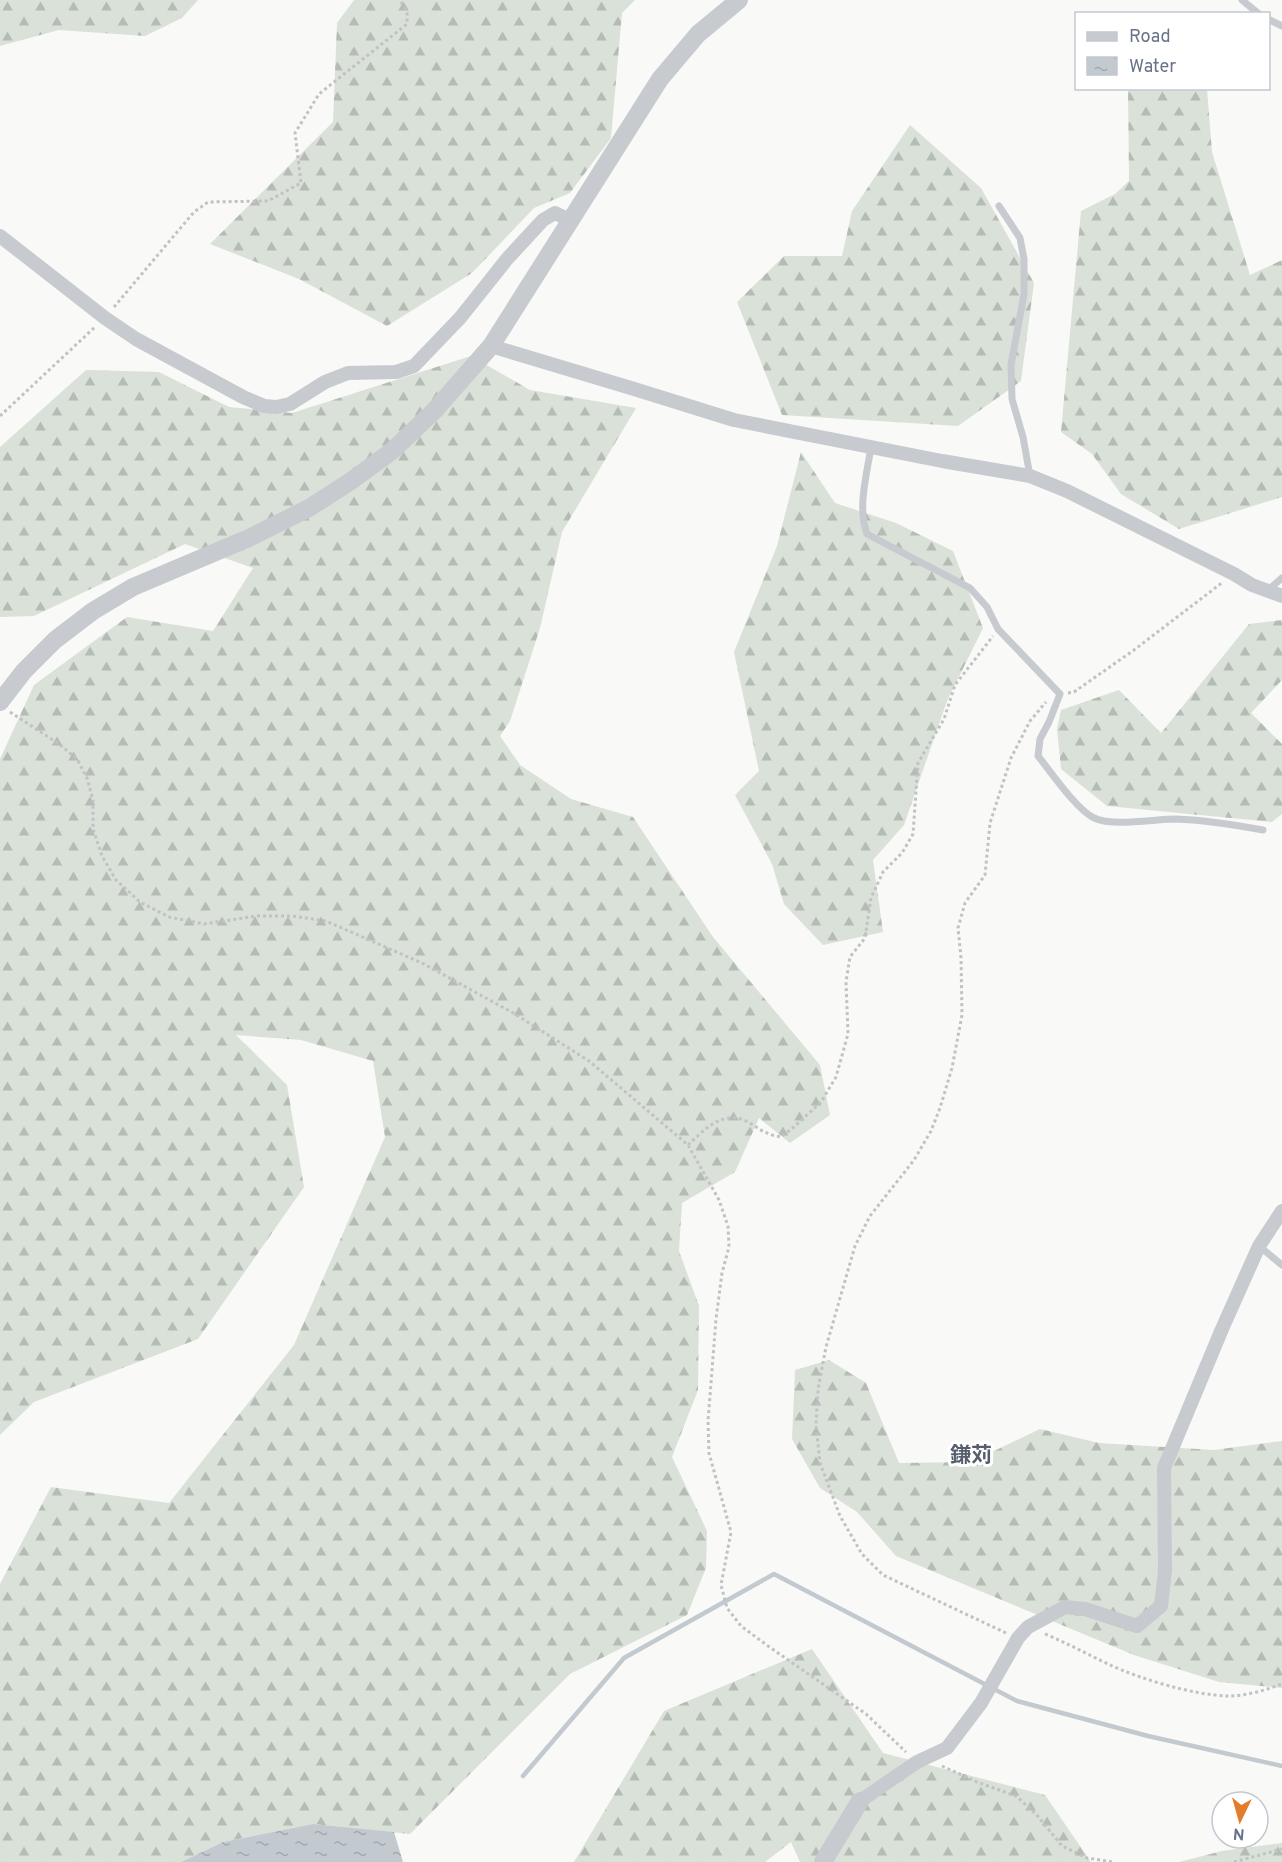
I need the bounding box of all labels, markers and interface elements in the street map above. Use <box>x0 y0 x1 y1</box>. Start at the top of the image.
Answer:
legend <box>1075 12 1270 90</box>
text: Road <box>1129 26 1171 49</box>
text: Water <box>1129 56 1176 79</box>
district label: 鎌苅 <box>950 1443 992 1470</box>
north arrow <box>1210 1790 1270 1850</box>
text: N <box>1232 1822 1245 1843</box>

